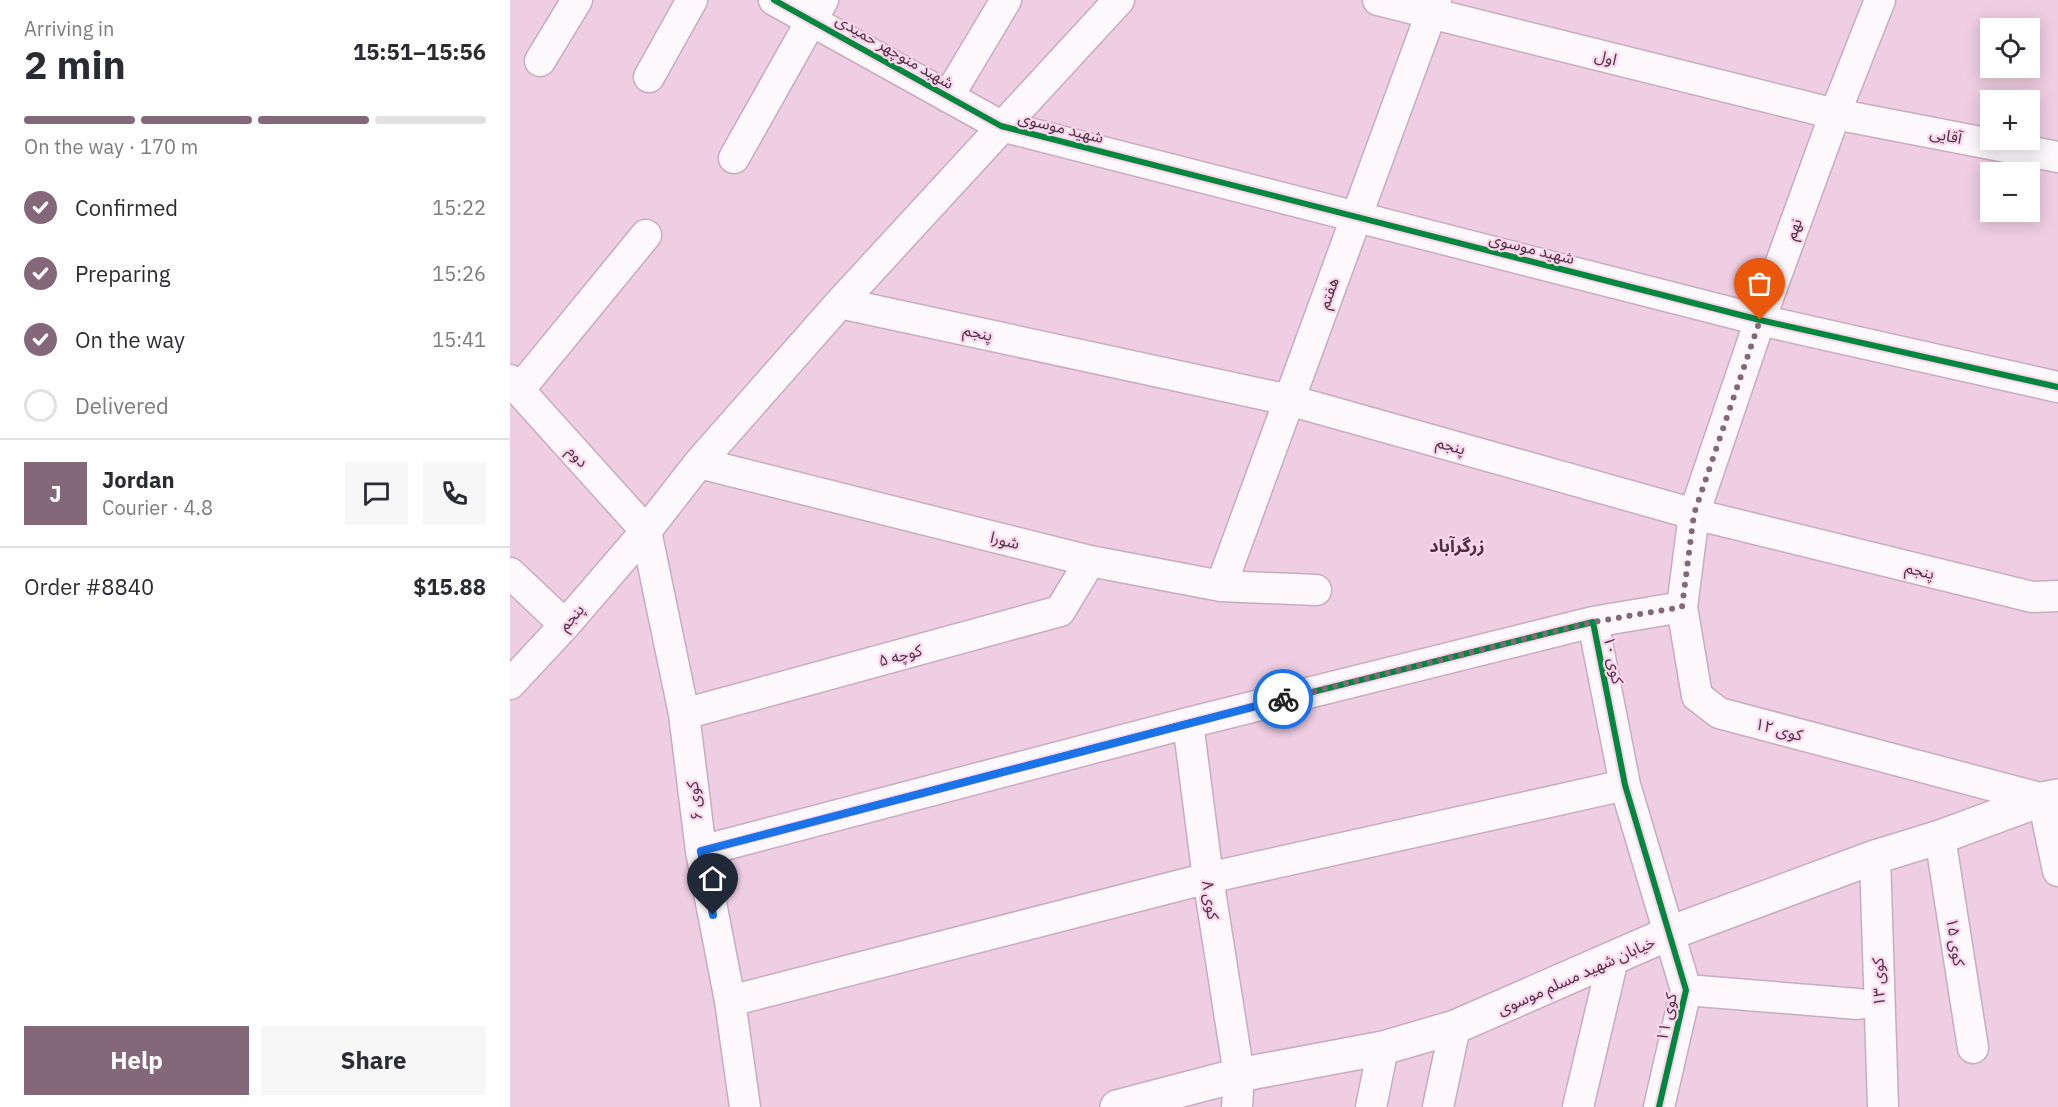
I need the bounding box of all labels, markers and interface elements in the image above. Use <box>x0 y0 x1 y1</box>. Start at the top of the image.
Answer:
street label: شهبد منوچهر حمیدی <box>832 9 958 94</box>
text: Arriving in <box>24 15 114 42</box>
map controls <box>1980 18 2040 222</box>
button: locate <box>1980 18 2040 78</box>
text: 15:51–15:56 <box>353 37 486 66</box>
text: 2 min <box>24 39 126 90</box>
street label: اول <box>1593 45 1619 70</box>
button: + <box>1980 90 2040 150</box>
street label: شهید موسوی <box>1016 107 1106 147</box>
street label: آقایی <box>1928 122 1965 148</box>
text: On the way · 170 m <box>24 133 198 160</box>
button: − <box>1980 162 2040 222</box>
icon: check <box>24 191 57 224</box>
text: Confirmed <box>75 193 178 222</box>
text: 15:22 <box>432 194 486 221</box>
street label: نهم <box>1780 216 1809 244</box>
street label: شهید موسوی <box>1487 228 1577 268</box>
icon: check <box>24 257 57 290</box>
pin <box>1734 258 1785 320</box>
text: Preparing <box>75 259 170 288</box>
text: 15:26 <box>432 260 486 287</box>
icon: bag <box>1743 267 1776 300</box>
street label: هفتم <box>1313 275 1346 313</box>
street label: پنجم <box>961 319 994 348</box>
icon: check <box>24 323 57 356</box>
text: On the way <box>75 325 185 354</box>
text: 15:41 <box>432 326 486 353</box>
text: Delivered <box>75 391 169 420</box>
street label: پنجم <box>1433 431 1468 462</box>
street label: دوم <box>561 441 593 473</box>
button: chat <box>345 462 408 525</box>
button: phone <box>423 462 486 525</box>
text: Jordan <box>102 465 175 494</box>
text: J <box>49 479 62 508</box>
text: Courier · 4.8 <box>102 494 213 521</box>
street label: شورا <box>988 527 1022 553</box>
district label: زرگرآباد <box>1429 534 1485 557</box>
street label: پنجم <box>1903 557 1937 586</box>
text: Order #8840 <box>24 572 154 601</box>
text: $15.88 <box>413 572 486 601</box>
street label: پنجم <box>554 599 590 637</box>
street label: کوی ۱۰ <box>1600 634 1629 686</box>
street label: کوچه ۵ <box>876 640 925 671</box>
courier <box>1253 669 1313 729</box>
icon: bike <box>1267 683 1300 716</box>
street label: کوی ۱۲ <box>1753 713 1805 745</box>
street label: کوی ۶ <box>682 780 706 822</box>
pin <box>687 853 738 915</box>
icon: home <box>696 862 729 895</box>
street label: کوی ۸ <box>1198 879 1224 921</box>
street label: کوی ۱۵ <box>1942 917 1970 968</box>
street label: خیابان شهید مسلم موسوی <box>1494 931 1659 1022</box>
street label: کوی ۱۳ <box>1867 957 1889 1007</box>
street label: کوی ۱۱ <box>1651 991 1681 1043</box>
button: Help <box>24 1026 249 1095</box>
button: Share <box>261 1026 486 1095</box>

